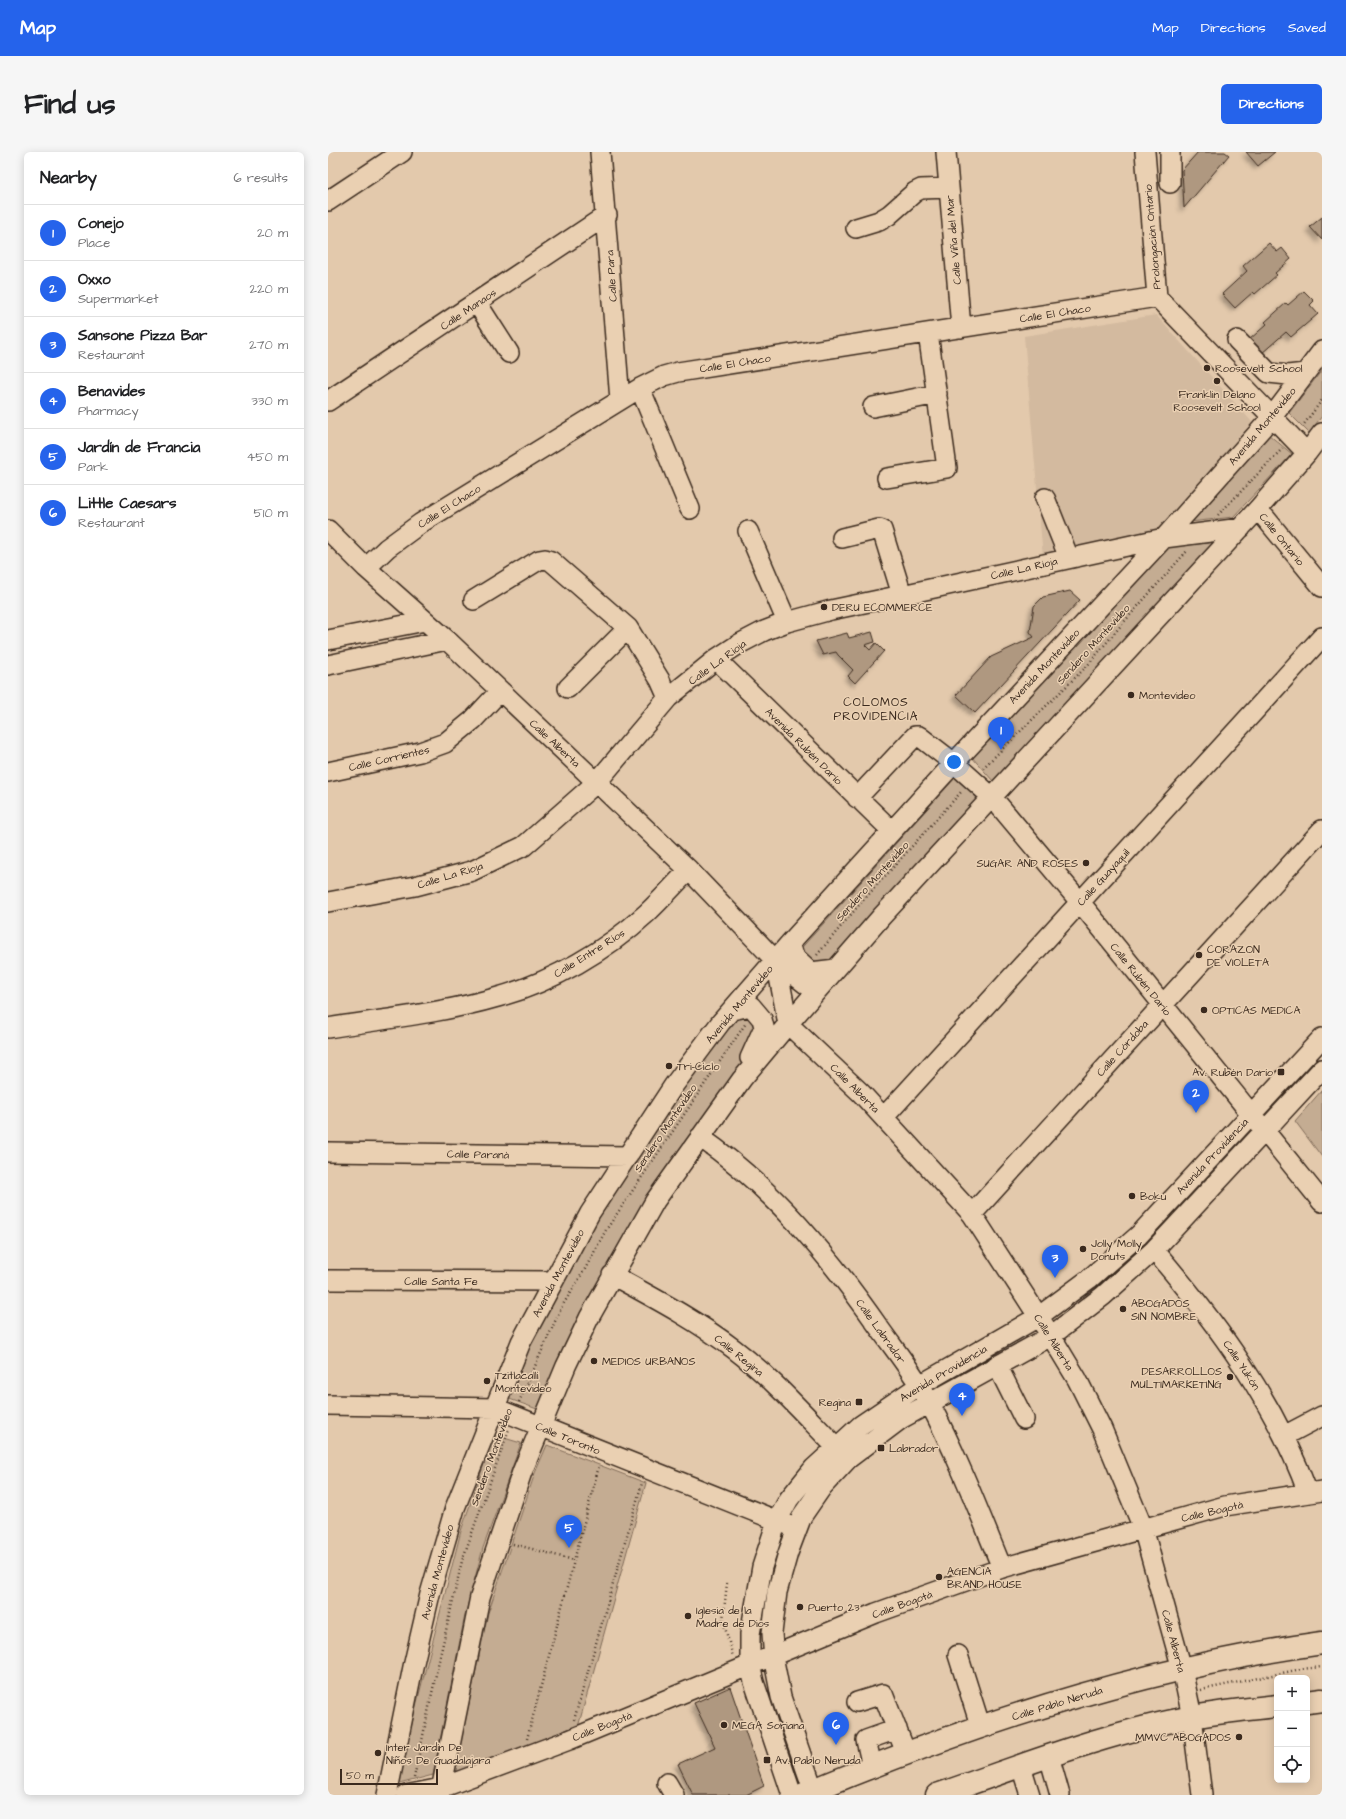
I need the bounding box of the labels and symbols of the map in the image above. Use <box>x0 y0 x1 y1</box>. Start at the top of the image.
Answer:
street label: Prolongación Ontario <box>1140 183 1166 290</box>
street label: Calle Viña del Mar <box>942 195 965 285</box>
street label: Calle Para <box>602 249 621 302</box>
street label: Calle Manaos <box>437 285 500 334</box>
street label: Calle El Chaco <box>1018 300 1093 327</box>
street label: Calle El Chaco <box>698 350 773 377</box>
place label: Roosevelt School <box>1215 361 1303 376</box>
marker: Roosevelt School <box>1202 363 1212 373</box>
marker: Franklin Delano Roosevelt School <box>1212 376 1222 386</box>
street label: Avenida Montevideo <box>1225 383 1300 469</box>
place label: Franklin Delano Roosevelt School <box>1173 387 1261 415</box>
street label: Calle El Chaco <box>415 481 484 532</box>
street label: Calle Ontario <box>1256 510 1308 570</box>
street label: Calle La Rioja <box>989 553 1059 583</box>
place label: DERU ECOMMERCE <box>832 600 933 615</box>
street label: Sendero Montevideo <box>1053 600 1134 688</box>
marker: DERU ECOMMERCE <box>819 602 829 612</box>
street label: Avenida Montevideo <box>1006 625 1084 707</box>
street label: Calle La Rioja <box>685 636 750 688</box>
place label: Montevideo <box>1139 688 1196 703</box>
marker: Montevideo <box>1126 690 1136 700</box>
district label: COLOMOS PROVIDENCIA <box>834 694 919 725</box>
street label: Avenida Rubén Darío <box>762 704 846 789</box>
street label: Calle Alberta <box>526 716 584 771</box>
pin: 1 <box>988 717 1014 750</box>
street label: Calle Corrientes <box>347 742 431 775</box>
your location <box>944 752 964 772</box>
street label: Sendero Montevideo <box>832 837 913 925</box>
street label: Calle Guayaquil <box>1074 845 1134 910</box>
place label: SUGAR AND ROSES <box>977 856 1078 871</box>
street label: Calle La Rioja <box>415 858 485 893</box>
marker: SUGAR AND ROSES <box>1081 858 1091 868</box>
street label: Calle Entre Ríos <box>551 925 628 981</box>
street label: Calle Rubén Darío <box>1107 940 1175 1019</box>
place label: CORAZON DE VIOLETA <box>1207 942 1269 970</box>
marker: CORAZON DE VIOLETA <box>1194 950 1204 960</box>
street label: Avenida Montevideo <box>702 961 777 1047</box>
place label: OPTICAS MEDICA <box>1212 1003 1300 1018</box>
marker: OPTICAS MEDICA <box>1199 1005 1209 1015</box>
street label: Calle Córdoba <box>1093 1017 1152 1080</box>
place label: Tri-Ciclo <box>677 1059 720 1074</box>
street label: Calle Alberta <box>827 1060 883 1117</box>
marker: Tri-Ciclo <box>664 1061 674 1071</box>
place label: Av. Rubén Darío <box>1192 1065 1274 1080</box>
marker: Av. Rubén Darío <box>1276 1067 1286 1077</box>
pin: 2 <box>1183 1080 1209 1113</box>
street label: Sendero Montevideo <box>630 1081 701 1175</box>
street label: Avenida Providencia <box>1173 1115 1252 1198</box>
street label: Calle Paraná <box>447 1146 510 1163</box>
place label: Boku <box>1140 1189 1167 1204</box>
marker: Boku <box>1127 1191 1137 1201</box>
street label: Avenida Montevideo <box>529 1226 588 1320</box>
place label: Jolly Molly Donuts <box>1091 1236 1142 1264</box>
marker: Jolly Molly Donuts <box>1078 1244 1088 1254</box>
pin: 3 <box>1042 1245 1068 1278</box>
street label: Calle Santa Fe <box>404 1274 478 1289</box>
street label: Calle Labrador <box>852 1296 909 1367</box>
place label: ABOGADOS SIN NOMBRE <box>1131 1296 1197 1324</box>
marker: ABOGADOS SIN NOMBRE <box>1118 1304 1128 1314</box>
street label: Calle Alberta <box>1030 1311 1077 1374</box>
street label: Calle Regina <box>710 1331 767 1381</box>
street label: Calle Yukón <box>1219 1337 1264 1394</box>
street label: Avenida Providencia <box>897 1341 990 1405</box>
place label: MEDIOS URBANOS <box>602 1354 695 1369</box>
marker: MEDIOS URBANOS <box>589 1356 599 1366</box>
place label: DESARROLLOS MULTIMARKETING <box>1130 1364 1222 1392</box>
place label: Tzitlacalli Montevideo <box>495 1368 552 1396</box>
marker: DESARROLLOS MULTIMARKETING <box>1225 1372 1235 1382</box>
marker: Tzitlacalli Montevideo <box>482 1376 492 1386</box>
pin: 4 <box>949 1383 975 1416</box>
place label: Regina <box>819 1395 851 1411</box>
marker: Regina <box>854 1397 864 1407</box>
street label: Sendero Montevideo <box>467 1405 516 1508</box>
street label: Calle Toronto <box>533 1419 603 1459</box>
place label: Labrador <box>889 1441 938 1456</box>
marker: Labrador <box>876 1443 886 1453</box>
street label: Calle Bogotá <box>1180 1497 1245 1527</box>
pin: 5 <box>556 1515 582 1548</box>
street label: Avenida Montevideo <box>418 1522 458 1621</box>
place label: AGENCIA BRAND HOUSE <box>947 1564 1022 1592</box>
marker: AGENCIA BRAND HOUSE <box>934 1572 944 1582</box>
street label: Calle Bogotá <box>870 1586 935 1623</box>
place label: Puerto 23 <box>808 1600 860 1615</box>
marker: Puerto 23 <box>795 1602 805 1612</box>
place label: Iglesia de la Madre de Dios <box>696 1603 770 1631</box>
street label: Calle Alberta <box>1158 1608 1189 1674</box>
marker: Iglesia de la Madre de Dios <box>683 1611 693 1621</box>
street label: Calle Pablo Neruda <box>1010 1682 1105 1724</box>
street label: Calle Bogotá <box>570 1708 635 1746</box>
pin: 6 <box>823 1712 849 1745</box>
place label: MEGA Soriana <box>732 1718 805 1733</box>
marker: MEGA Soriana <box>719 1720 729 1730</box>
place label: MMVC ABOGADOS <box>1135 1730 1231 1745</box>
marker: MMVC ABOGADOS <box>1234 1732 1244 1742</box>
place label: Inter Jardín De Niños De Guadalajara <box>386 1740 491 1768</box>
marker: Inter Jardín De Niños De Guadalajara <box>373 1748 383 1758</box>
place label: Av. Pablo Neruda <box>775 1753 861 1768</box>
marker: Av. Pablo Neruda <box>762 1755 772 1765</box>
scale bar <box>340 1767 438 1786</box>

